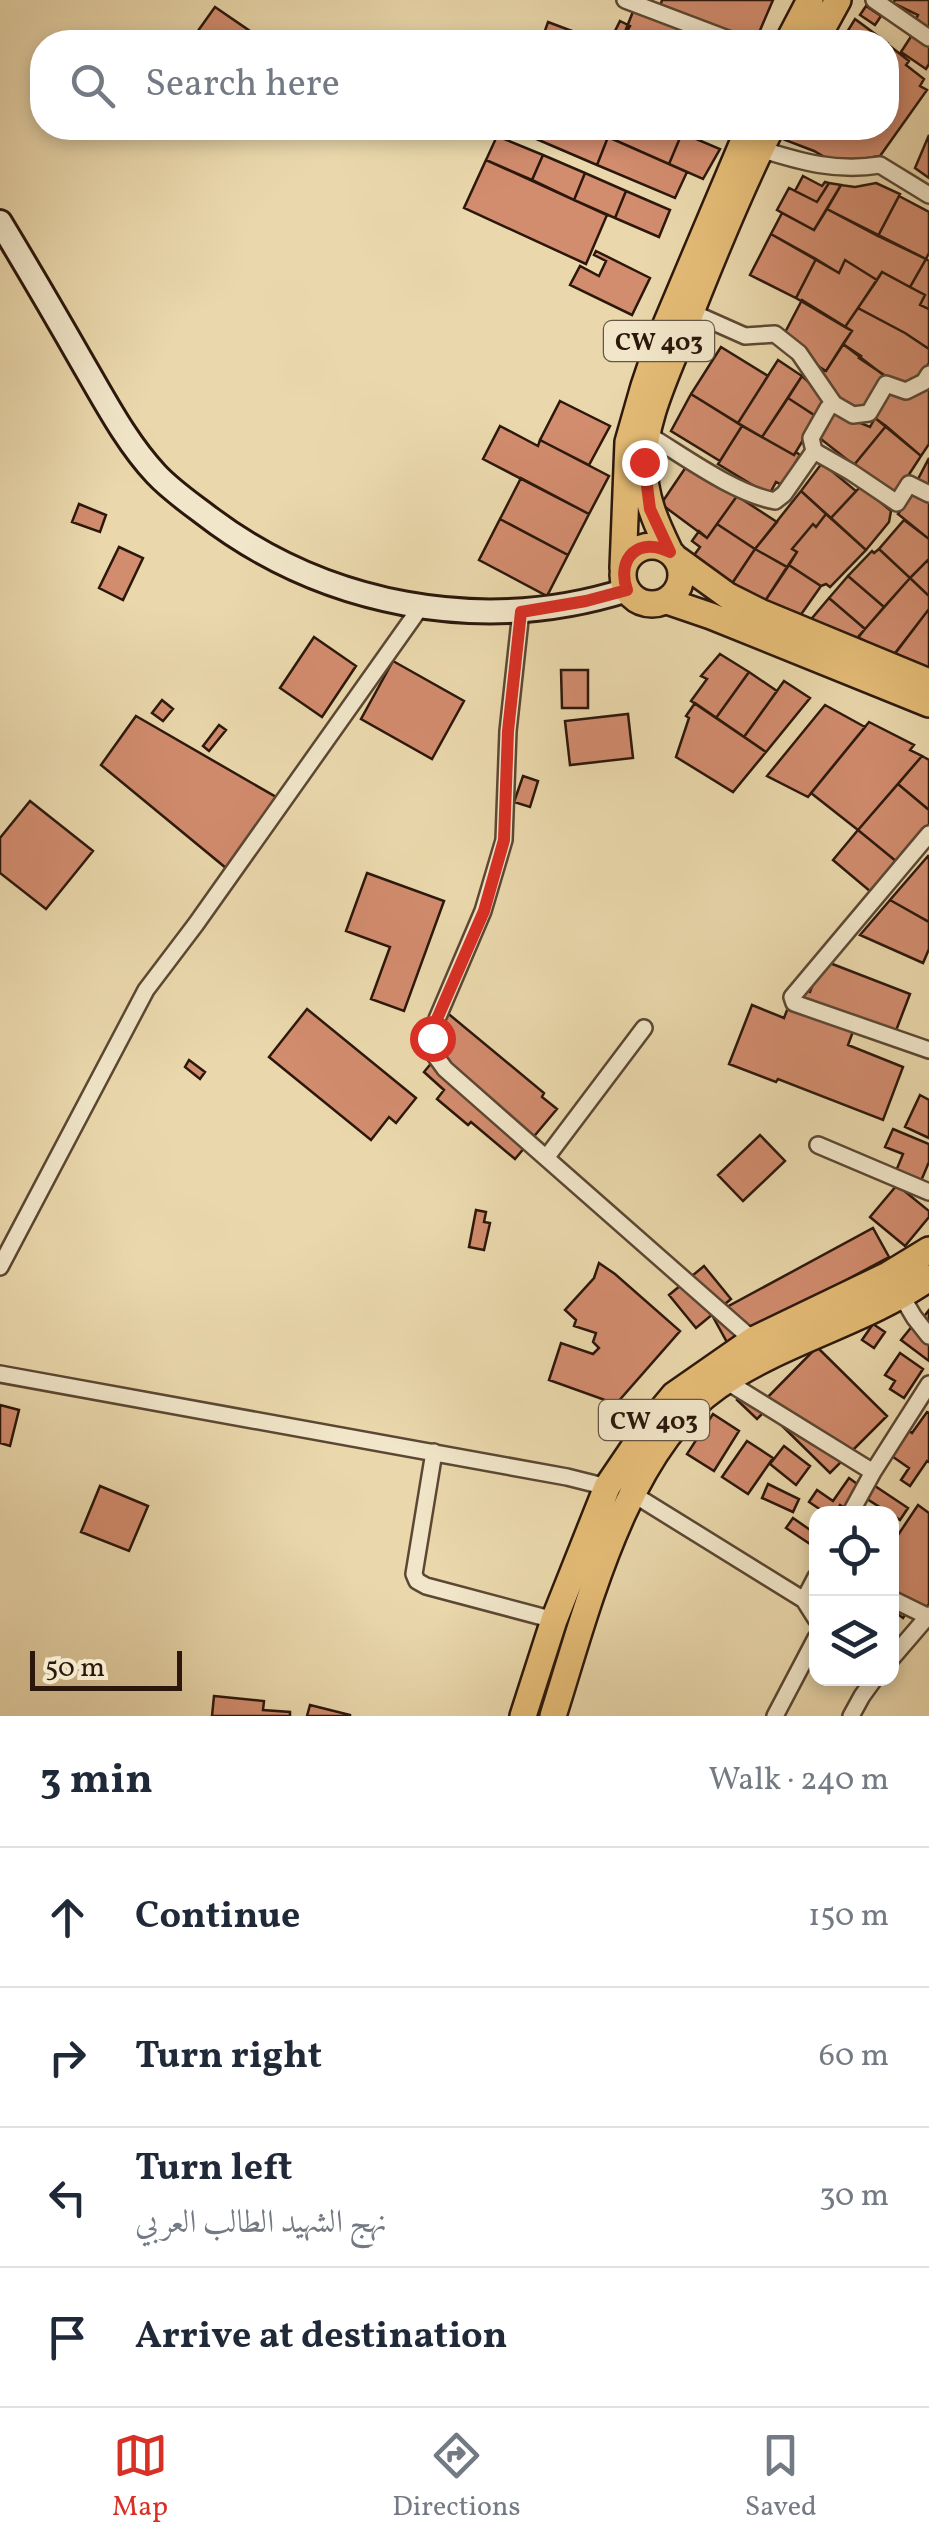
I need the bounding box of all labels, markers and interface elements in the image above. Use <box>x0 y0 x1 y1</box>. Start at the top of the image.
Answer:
search box <box>30 30 899 140</box>
icon: search <box>65 58 120 113</box>
text: Search here <box>145 59 340 112</box>
road number: CW 403 <box>604 321 714 361</box>
route end <box>622 440 668 486</box>
route start <box>410 1016 456 1062</box>
road number: CW 403 <box>599 1400 709 1440</box>
map controls <box>809 1506 899 1686</box>
button: locate <box>809 1506 899 1596</box>
button: layers <box>809 1596 899 1686</box>
scale bar <box>30 1646 182 1690</box>
text: 50 m <box>45 1649 105 1688</box>
text: 3 min <box>40 1752 153 1811</box>
text: Walk · 240 m <box>708 1759 889 1803</box>
icon: ahead <box>40 1890 95 1945</box>
text: Continue <box>135 1891 300 1944</box>
text: 150 m <box>808 1895 889 1939</box>
icon: right <box>40 2030 95 2085</box>
text: Turn right <box>135 2031 322 2084</box>
text: 60 m <box>819 2035 889 2079</box>
text: Turn left <box>135 2143 292 2196</box>
icon: left <box>40 2170 95 2225</box>
text: 30 m <box>819 2175 889 2219</box>
text: نهج الشهيد الطالب العربي <box>135 2202 387 2246</box>
icon: arrive <box>40 2310 95 2365</box>
text: Arrive at destination <box>135 2311 508 2364</box>
tab: Map <box>112 2428 168 2527</box>
tab: Directions <box>392 2428 521 2527</box>
tab: Saved <box>745 2428 817 2527</box>

